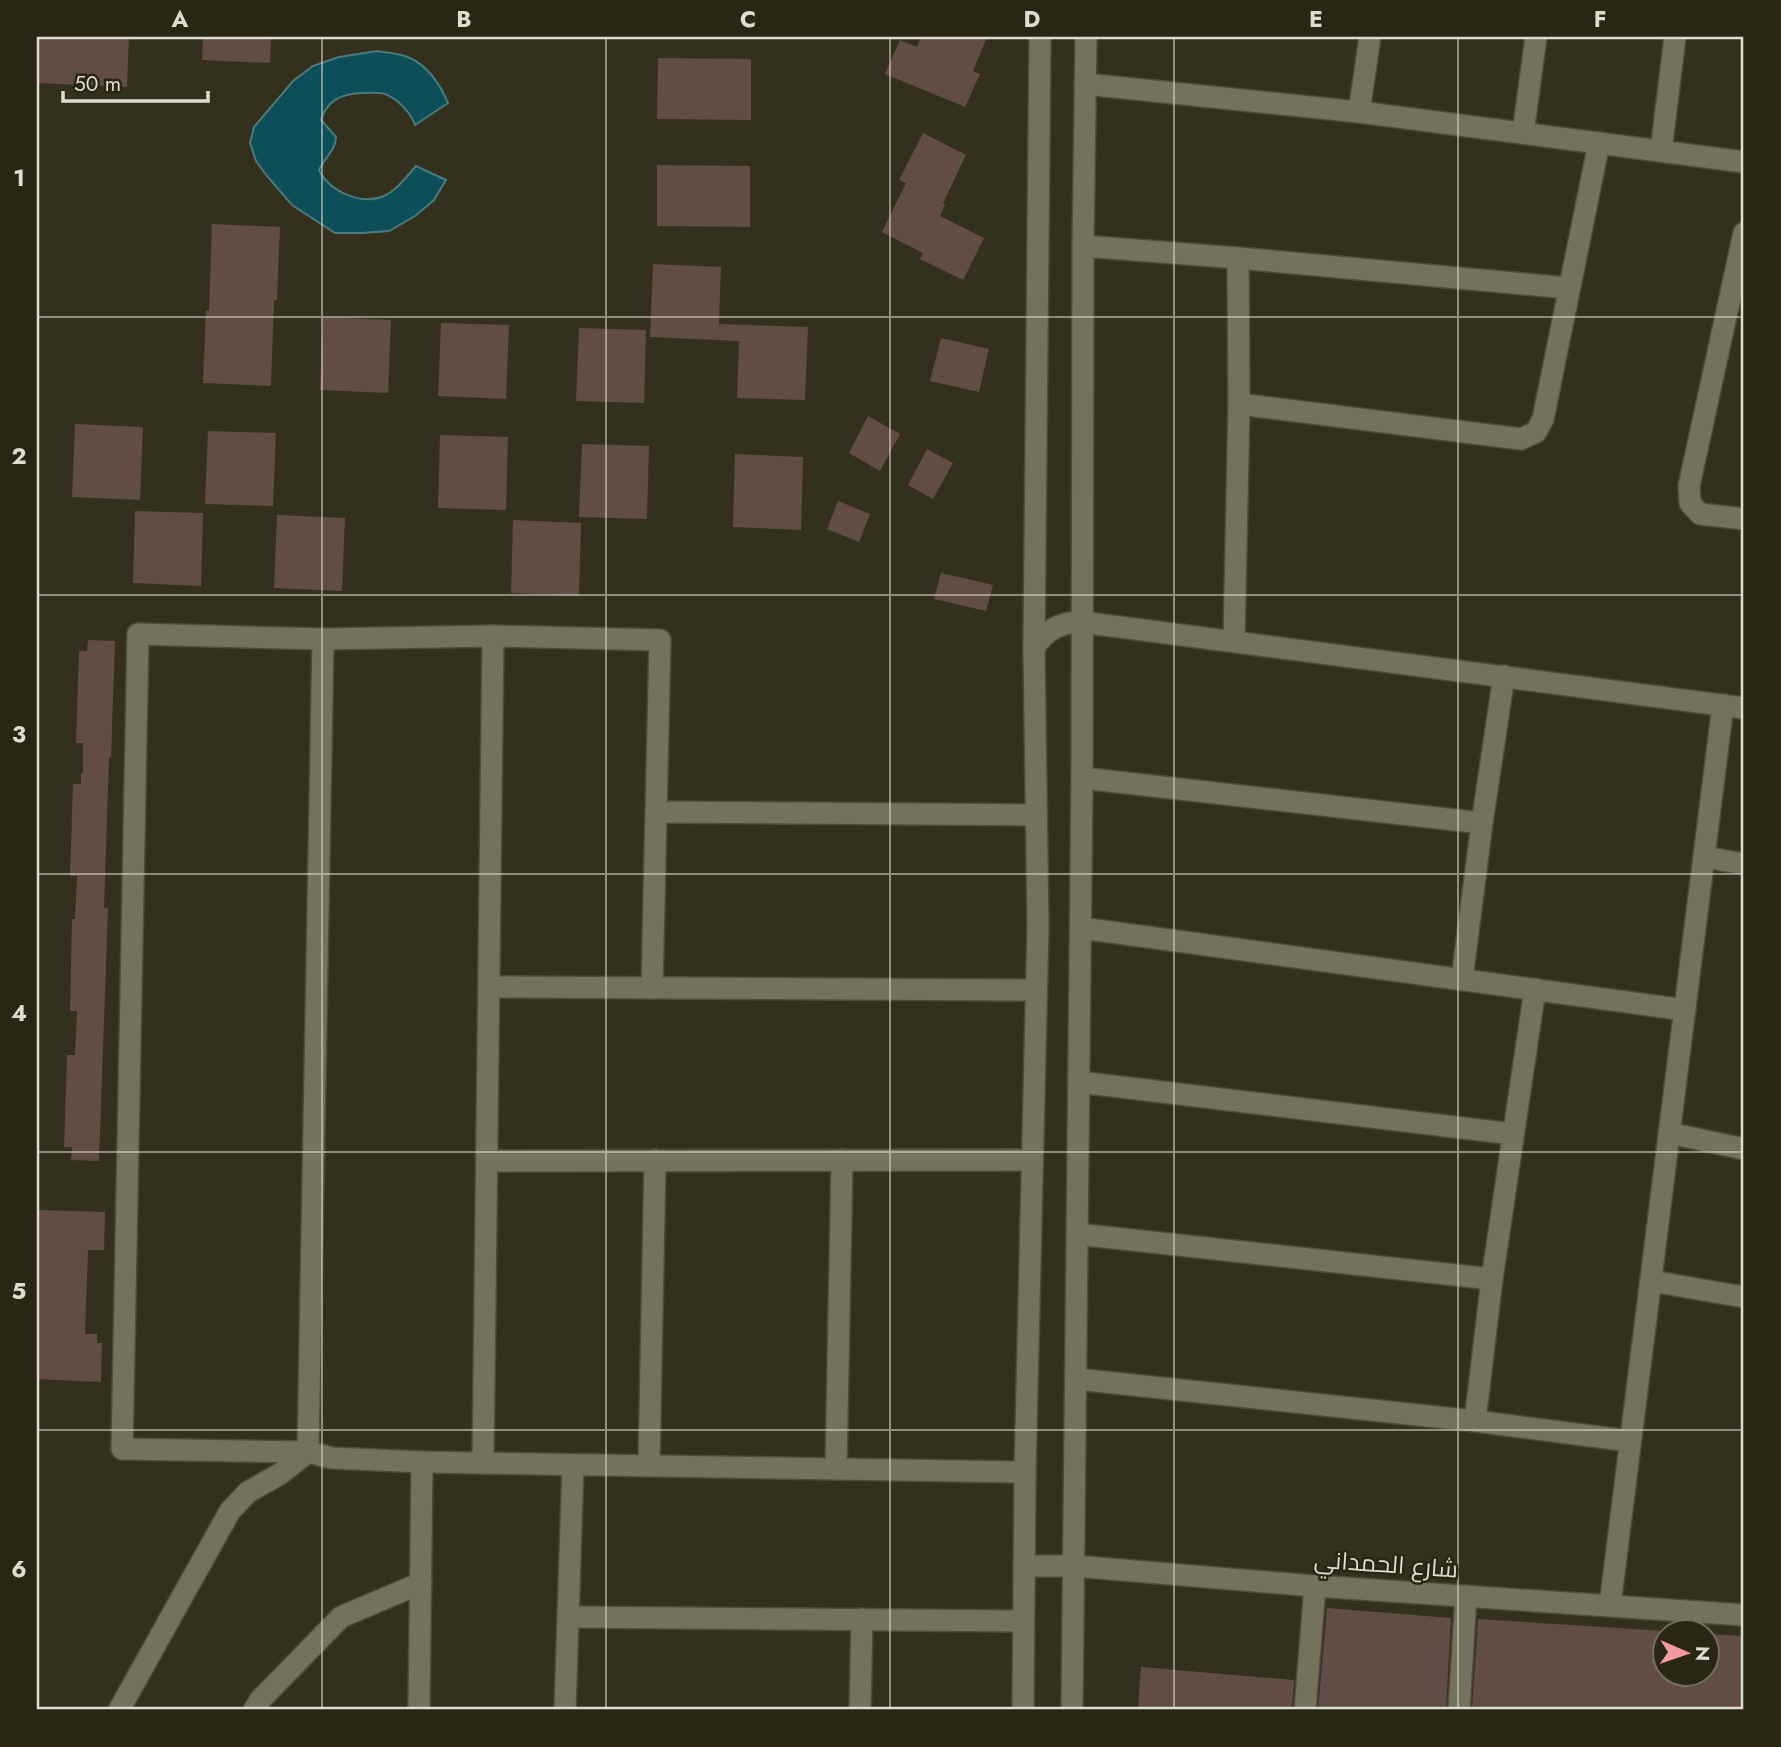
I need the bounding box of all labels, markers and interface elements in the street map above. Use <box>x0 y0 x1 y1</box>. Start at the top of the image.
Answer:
text: A <box>171 2 189 36</box>
text: B <box>456 2 472 36</box>
text: C <box>740 2 756 36</box>
text: D <box>1024 2 1041 36</box>
text: E <box>1309 2 1323 36</box>
text: F <box>1594 2 1606 36</box>
scale bar <box>63 60 208 104</box>
text: 50 m <box>74 69 121 99</box>
text: 1 <box>13 161 25 195</box>
text: 2 <box>11 439 27 473</box>
text: 3 <box>12 717 26 751</box>
text: 4 <box>11 996 27 1030</box>
text: 5 <box>12 1274 26 1308</box>
street label: شارع الحمداني <box>1313 1542 1459 1588</box>
text: 6 <box>11 1552 27 1586</box>
north arrow <box>1652 1618 1722 1688</box>
text: N <box>1689 1646 1716 1662</box>

